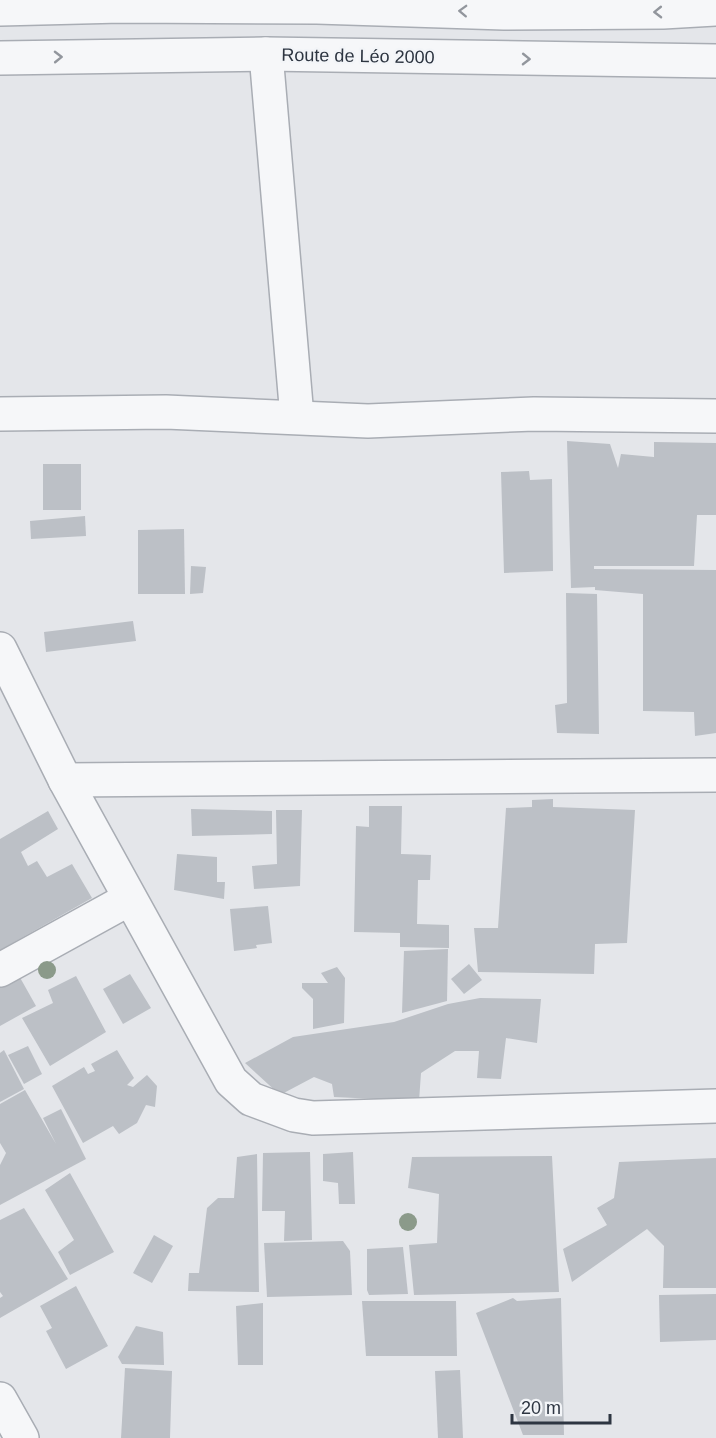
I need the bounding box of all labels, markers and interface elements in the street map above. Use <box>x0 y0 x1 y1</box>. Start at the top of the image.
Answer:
one-way arrow <box>458 5 467 18</box>
one-way arrow <box>653 5 662 18</box>
street label: Route de Léo 2000 <box>281 45 435 67</box>
one-way arrow <box>54 51 63 63</box>
one-way arrow <box>522 53 531 65</box>
scale bar <box>512 1387 610 1425</box>
text: 20 m <box>521 1398 561 1418</box>

